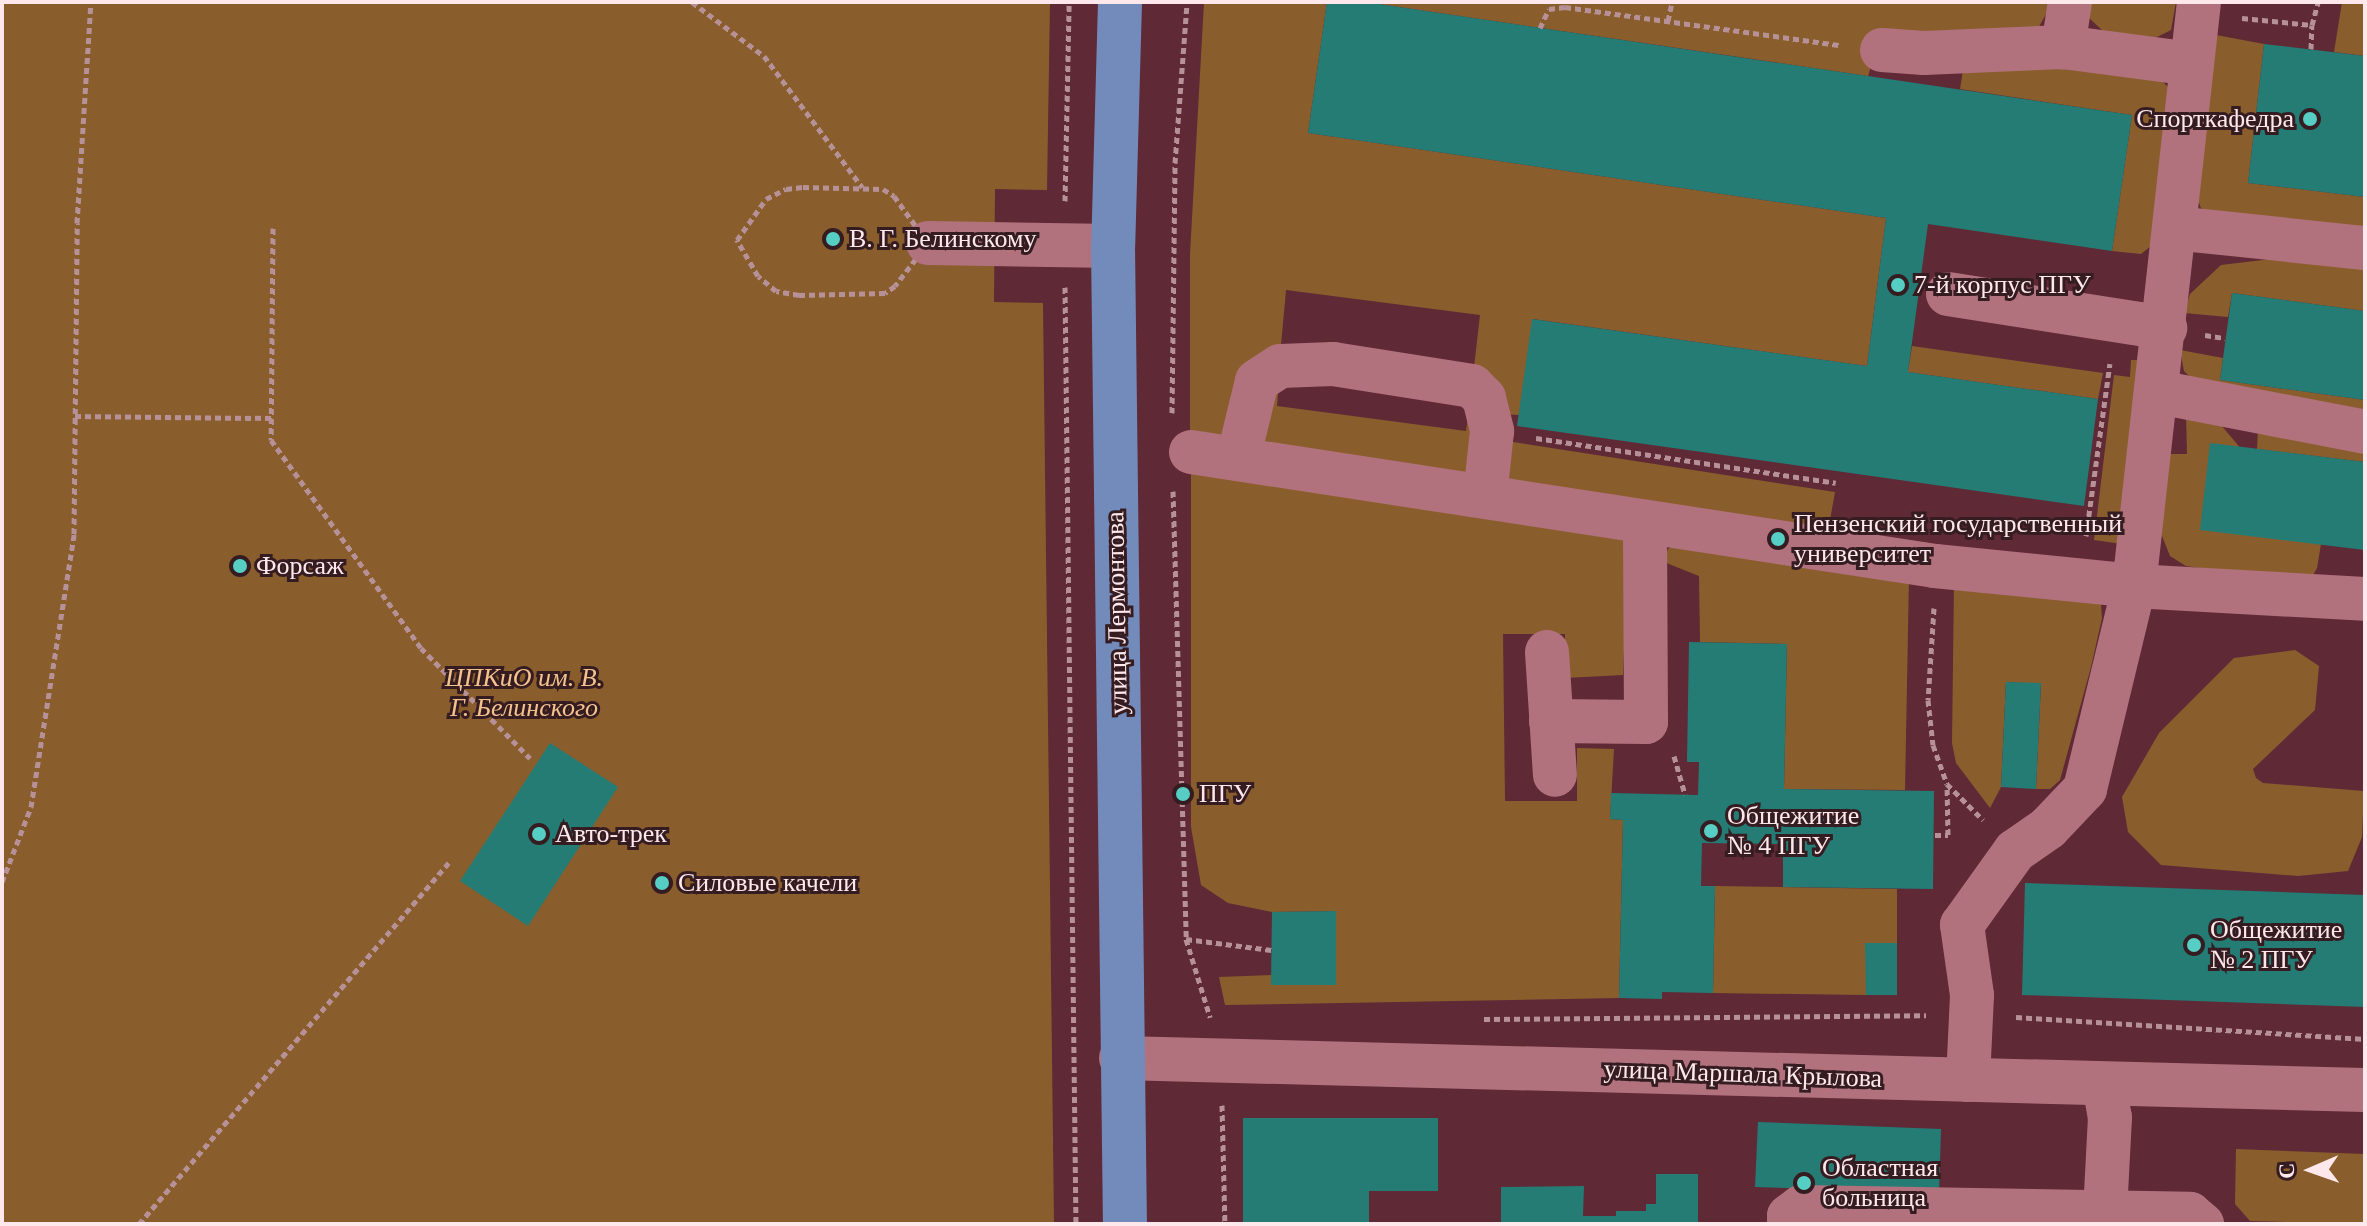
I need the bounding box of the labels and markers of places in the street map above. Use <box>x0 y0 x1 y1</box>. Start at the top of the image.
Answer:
place label: Спорткафедра <box>2136 103 2294 135</box>
marker: Спорткафедра <box>2301 110 2319 128</box>
place label: В. Г. Белинскому <box>849 223 1037 255</box>
marker: В. Г. Белинскому <box>824 230 842 248</box>
place label: 7-й корпус ПГУ <box>1914 269 2091 301</box>
marker: 7-й корпус ПГУ <box>1889 276 1907 294</box>
place label: Пензенский государственный университет <box>1794 508 2122 570</box>
marker: Пензенский государственный университет <box>1769 530 1787 548</box>
place label: Форсаж <box>256 550 344 582</box>
marker: Форсаж <box>231 557 249 575</box>
place label: ПГУ <box>1199 778 1251 810</box>
marker: ПГУ <box>1174 785 1192 803</box>
place label: Общежитие № 4 ПГУ <box>1727 800 1859 862</box>
place label: Авто-трек <box>555 818 667 850</box>
marker: Общежитие № 4 ПГУ <box>1702 822 1720 840</box>
marker: Авто-трек <box>530 825 548 843</box>
place label: Силовые качели <box>678 867 857 899</box>
marker: Силовые качели <box>653 874 671 892</box>
place label: Общежитие № 2 ПГУ <box>2210 914 2342 976</box>
marker: Общежитие № 2 ПГУ <box>2185 936 2203 954</box>
place label: Областная больница <box>1822 1152 1938 1214</box>
marker: Областная больница <box>1793 1172 1815 1194</box>

